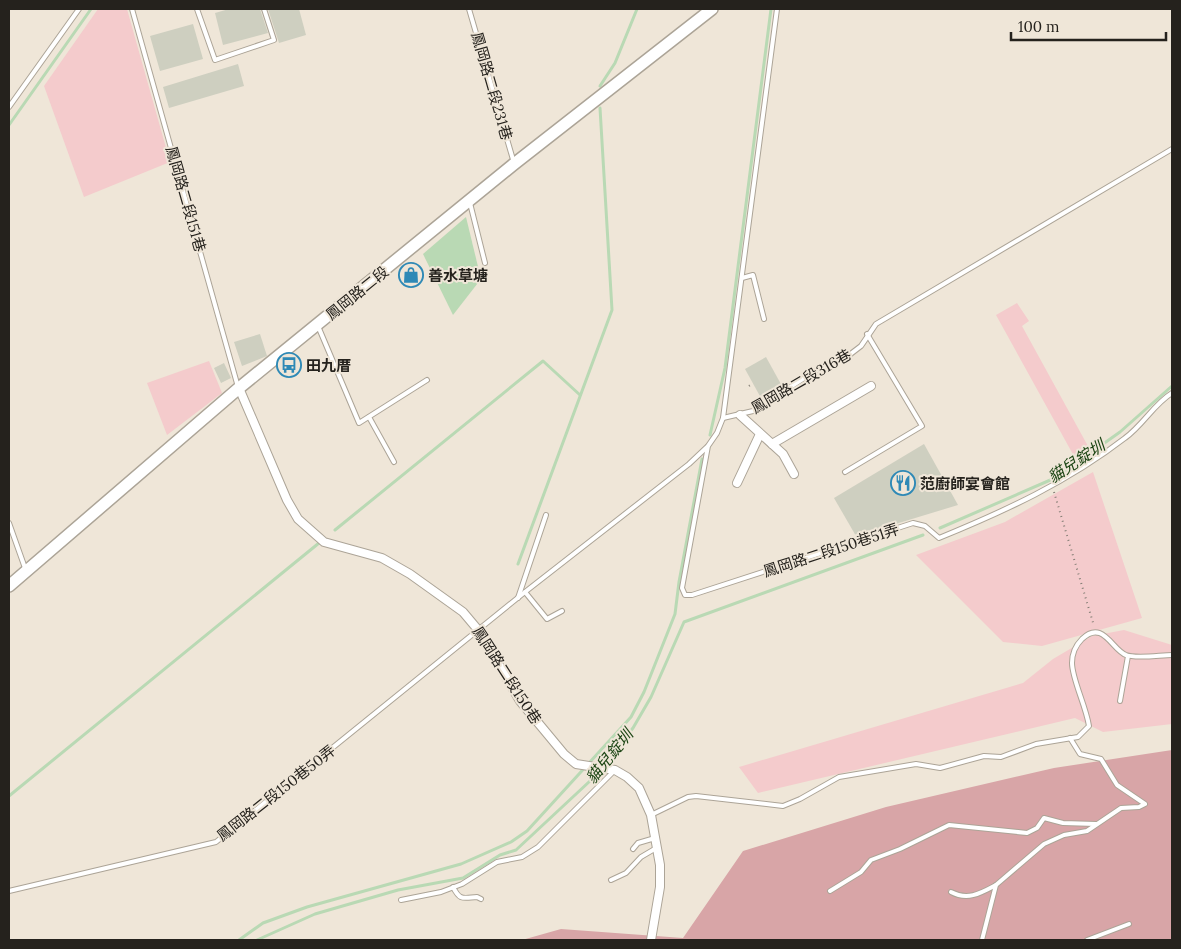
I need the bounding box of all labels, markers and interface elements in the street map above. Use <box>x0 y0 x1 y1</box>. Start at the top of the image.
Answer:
scale bar <box>1011 10 1166 42</box>
text: 100 m <box>1018 17 1059 36</box>
street label: 鳳岡路二段231巷 <box>467 30 517 142</box>
street label: 鳳岡路二段151巷 <box>162 144 210 254</box>
street label: 鳳岡路二段 <box>322 262 392 324</box>
shop icon: 善水草塘 <box>398 262 424 288</box>
place label: 善水草塘 <box>428 266 488 285</box>
street label: 鳳岡路二段316巷 <box>748 345 854 417</box>
bus stop icon: 田九厝 <box>276 352 302 378</box>
place label: 田九厝 <box>306 356 351 375</box>
water label: 貓兒錠圳 <box>1044 434 1110 487</box>
restaurant icon: 范廚師宴會館 <box>890 470 916 496</box>
place label: 范廚師宴會館 <box>920 474 1010 493</box>
street label: 鳳岡路二段150巷51弄 <box>761 519 901 581</box>
street label: 鳳岡路二段150巷 <box>468 622 546 728</box>
water label: 貓兒錠圳 <box>581 723 638 787</box>
street label: 鳳岡路二段150巷50弄 <box>213 741 339 845</box>

